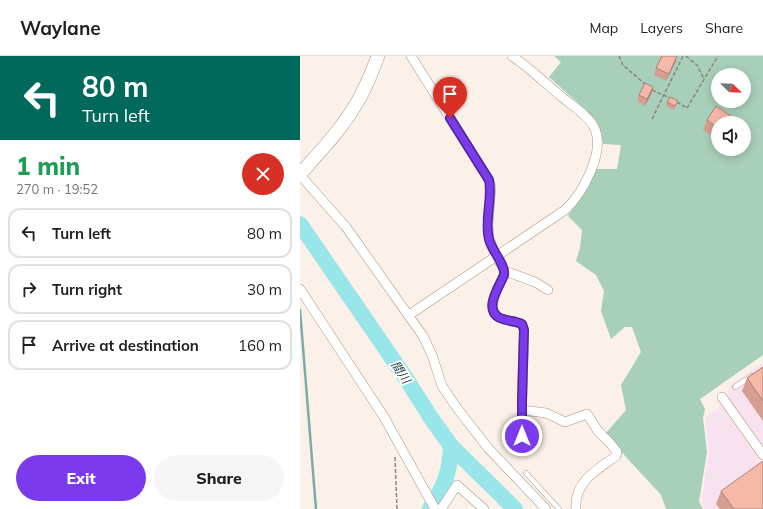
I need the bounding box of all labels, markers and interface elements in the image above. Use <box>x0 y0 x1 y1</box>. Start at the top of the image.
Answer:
text: Waylane <box>20 16 101 40</box>
text: Map <box>589 19 618 37</box>
text: Layers <box>640 19 683 37</box>
text: Share <box>705 19 743 37</box>
north arrow <box>711 68 751 108</box>
map controls <box>711 68 751 156</box>
text: 80 m <box>82 69 148 104</box>
icon: left <box>16 72 68 124</box>
pin <box>433 77 467 118</box>
icon: arrive <box>439 83 461 105</box>
text: Turn left <box>82 104 150 127</box>
button: sound <box>711 116 751 156</box>
text: 1 min <box>16 151 80 181</box>
button: close <box>242 153 284 195</box>
text: 270 m · 19:52 <box>16 181 98 197</box>
icon: left <box>18 222 40 244</box>
text: Turn left <box>52 224 111 243</box>
text: 80 m <box>247 224 282 243</box>
icon: right <box>18 278 40 300</box>
text: Turn right <box>52 280 122 299</box>
text: 30 m <box>247 280 282 299</box>
icon: arrive <box>18 334 40 356</box>
text: Arrive at destination <box>52 336 199 355</box>
text: 160 m <box>238 336 282 355</box>
water label: 間川 <box>388 358 415 388</box>
position arrow <box>501 415 543 457</box>
button: Exit <box>16 455 146 501</box>
button: Share <box>154 455 284 501</box>

